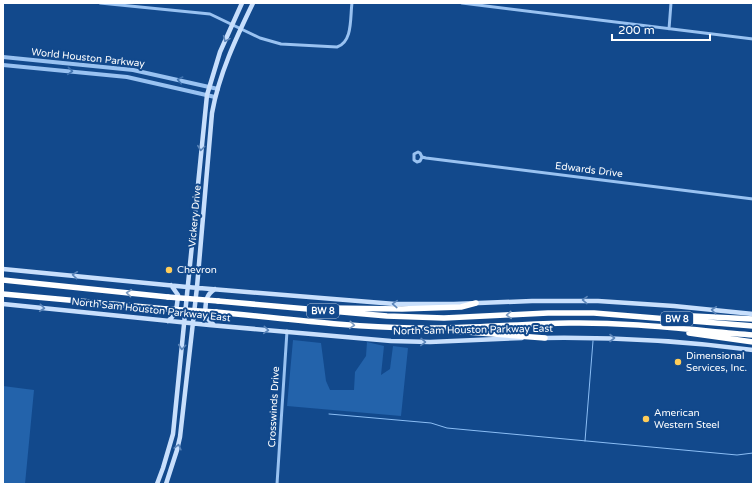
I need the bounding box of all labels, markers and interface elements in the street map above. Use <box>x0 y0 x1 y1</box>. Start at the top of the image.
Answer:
scale bar <box>612 16 710 42</box>
text: 200 m <box>618 23 655 37</box>
one-way arrow <box>223 35 231 42</box>
street label: World Houston Parkway <box>31 46 146 70</box>
one-way arrow <box>67 67 73 76</box>
one-way arrow <box>176 77 183 85</box>
one-way arrow <box>197 145 206 151</box>
street label: Edwards Drive <box>554 160 624 180</box>
street label: Vickery Drive <box>186 184 204 247</box>
place label: Chevron <box>177 264 217 276</box>
marker: Chevron <box>164 265 174 275</box>
one-way arrow <box>72 271 78 280</box>
one-way arrow <box>126 288 132 297</box>
street label: North Sam Houston Parkway East <box>71 296 231 324</box>
one-way arrow <box>582 296 588 304</box>
one-way arrow <box>392 299 398 308</box>
one-way arrow <box>39 303 45 312</box>
road number: BW 8 <box>307 304 339 318</box>
one-way arrow <box>711 305 717 314</box>
one-way arrow <box>506 310 512 319</box>
road number: BW 8 <box>661 312 693 326</box>
one-way arrow <box>349 320 355 329</box>
street label: North Sam Houston Parkway East <box>393 323 553 337</box>
one-way arrow <box>263 325 269 334</box>
one-way arrow <box>609 334 615 342</box>
one-way arrow <box>420 337 426 346</box>
one-way arrow <box>178 344 187 350</box>
place label: Dimensional Services, Inc. <box>686 350 747 374</box>
marker: Dimensional Services, Inc. <box>673 357 683 367</box>
street label: Crosswinds Drive <box>266 366 282 448</box>
place label: American Western Steel <box>654 407 720 431</box>
marker: American Western Steel <box>641 414 651 424</box>
one-way arrow <box>173 444 181 450</box>

